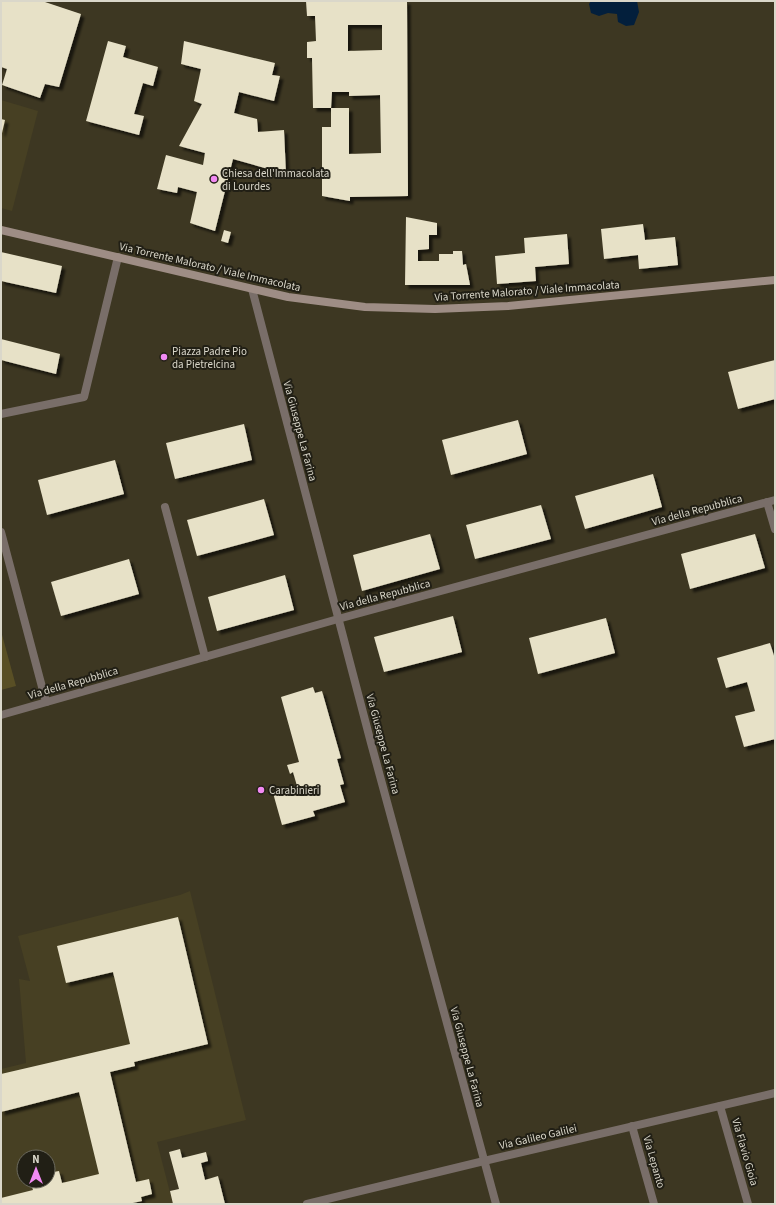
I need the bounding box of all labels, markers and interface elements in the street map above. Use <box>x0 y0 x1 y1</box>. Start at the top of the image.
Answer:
place label: Chiesa dell'Immacolata di Lourdes <box>222 166 329 194</box>
marker: Chiesa dell'Immacolata di Lourdes <box>209 174 219 184</box>
street label: Via Torrente Malorato / Viale Immacolata <box>118 239 302 295</box>
street label: Via Torrente Malorato / Viale Immacolata <box>434 277 620 305</box>
place label: Piazza Padre Pio da Pietrelcina <box>172 344 247 372</box>
marker: Piazza Padre Pio da Pietrelcina <box>159 352 169 362</box>
street label: Via Giuseppe La Farina <box>279 379 321 483</box>
street label: Via della Repubblica <box>650 491 744 529</box>
street label: Via della Repubblica <box>338 576 432 614</box>
street label: Via della Repubblica <box>26 663 120 703</box>
street label: Via Giuseppe La Farina <box>362 692 404 796</box>
place label: Carabinieri <box>269 783 319 798</box>
marker: Carabinieri <box>256 785 266 795</box>
street label: Via Giuseppe La Farina <box>446 1005 488 1109</box>
street label: Via Flavio Gioia <box>728 1116 762 1188</box>
street label: Via Galileo Galilei <box>498 1121 578 1153</box>
street label: Via Lepanto <box>639 1134 669 1190</box>
north arrow <box>16 1149 56 1189</box>
text: N <box>32 1152 40 1167</box>

